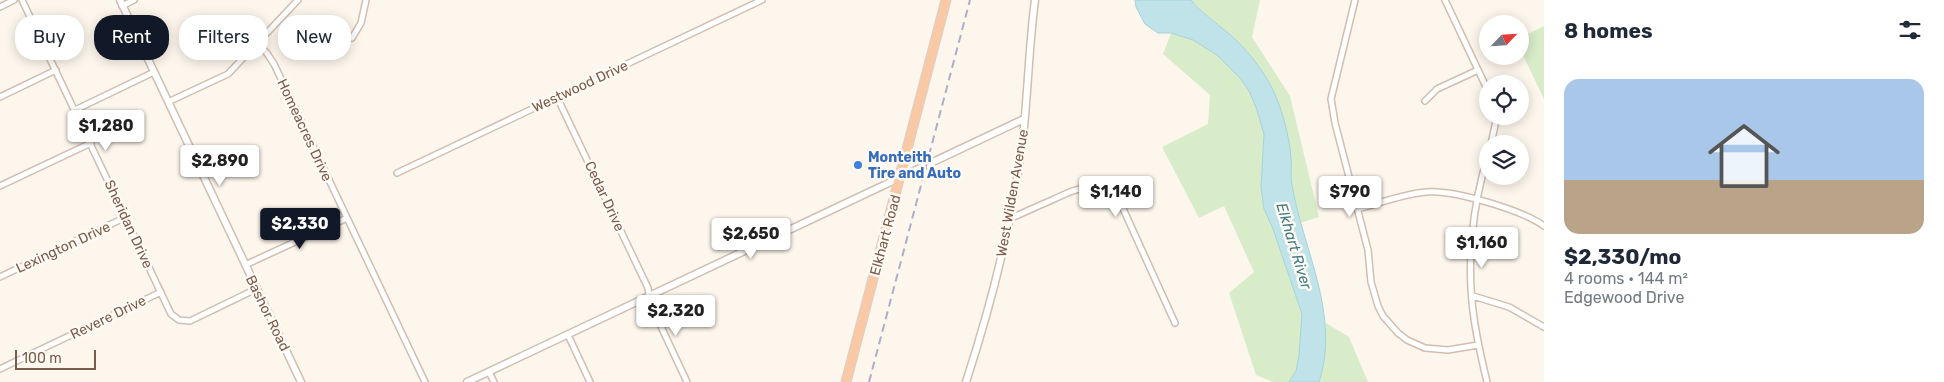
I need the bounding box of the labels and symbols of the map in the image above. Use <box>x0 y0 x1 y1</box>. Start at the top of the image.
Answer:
north arrow <box>1479 15 1529 65</box>
street label: Westwood Drive <box>530 57 631 116</box>
street label: Homeacres Drive <box>273 76 336 184</box>
pin: $1,280 <box>65 110 147 152</box>
street label: West Wilden Avenue <box>993 128 1032 258</box>
pin: $2,890 <box>179 144 261 187</box>
place label: Monteith Tire and Auto <box>868 149 961 182</box>
street label: Cedar Drive <box>581 158 628 234</box>
marker: Monteith Tire and Auto <box>852 159 864 171</box>
pin: $1,140 <box>1075 176 1157 218</box>
pin: $790 <box>1320 176 1380 218</box>
street label: Sheridan Drive <box>101 177 156 271</box>
street label: Elkhart Road <box>867 193 904 277</box>
water label: Elkhart River <box>1272 201 1316 293</box>
pin: $2,330 <box>259 208 341 250</box>
street label: Lexington Drive <box>13 218 113 277</box>
pin: $2,650 <box>710 218 792 260</box>
pin: $1,160 <box>1441 226 1523 269</box>
street label: Bashor Road <box>242 272 293 354</box>
street label: Revere Drive <box>68 292 149 343</box>
pin: $2,320 <box>635 294 717 337</box>
scale bar <box>15 347 96 370</box>

